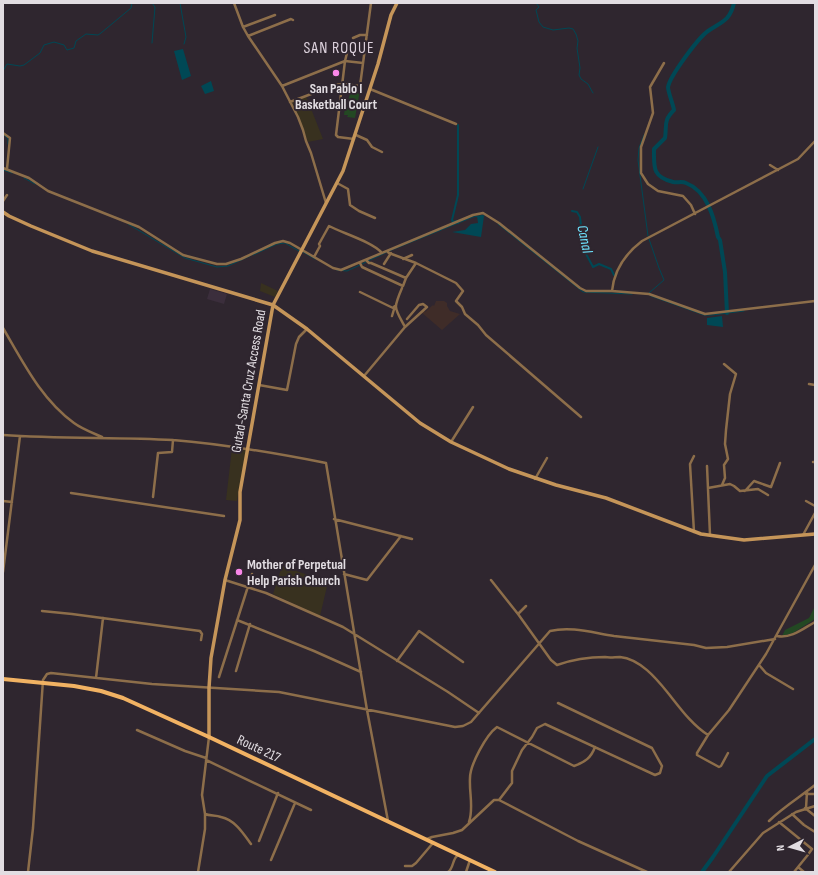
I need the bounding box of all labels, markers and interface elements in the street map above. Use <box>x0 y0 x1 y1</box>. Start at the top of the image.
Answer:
district label: SAN ROQUE <box>304 39 374 58</box>
marker: San Pablo I Basketball Court <box>331 68 341 78</box>
place label: San Pablo I Basketball Court <box>295 80 377 113</box>
water label: Canal <box>572 223 597 256</box>
street label: Gutad-Santa Cruz Access Road <box>228 308 269 454</box>
place label: Mother of Perpetual Help Parish Church <box>247 556 346 589</box>
marker: Mother of Perpetual Help Parish Church <box>234 567 244 577</box>
street label: Route 217 <box>234 731 284 766</box>
north arrow <box>770 827 810 867</box>
text: N <box>774 844 787 852</box>

